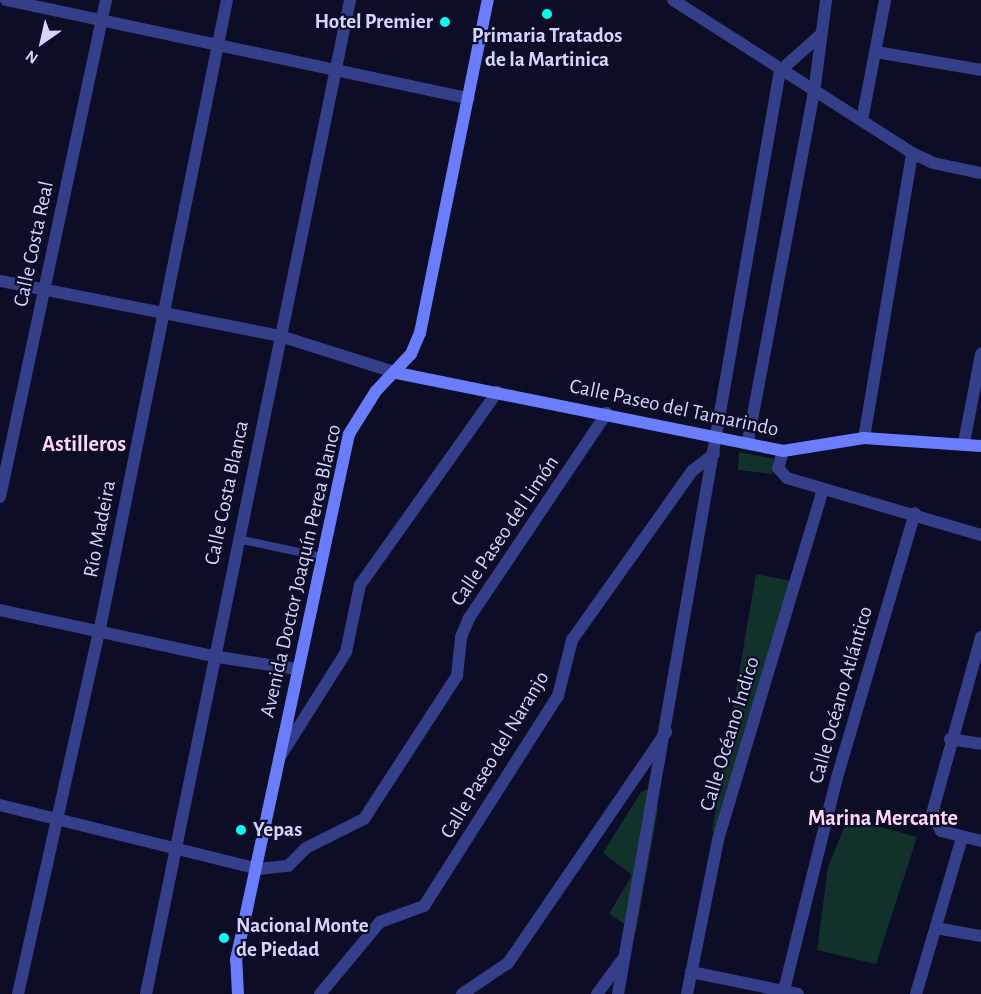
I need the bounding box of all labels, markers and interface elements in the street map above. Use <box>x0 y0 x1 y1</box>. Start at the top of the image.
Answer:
marker: Primaria Tratados de la Martinica <box>540 7 554 21</box>
place label: Hotel Premier <box>315 9 433 35</box>
north arrow <box>12 12 72 72</box>
marker: Hotel Premier <box>438 15 452 29</box>
place label: Primaria Tratados de la Martinica <box>472 23 622 73</box>
text: N <box>23 47 41 67</box>
street label: Calle Costa Real <box>8 179 60 309</box>
street label: Calle Paseo del Tamarindo <box>567 374 781 442</box>
street label: Calle Costa Blanca <box>199 419 255 567</box>
street label: Avenida Doctor Joaquín Perea Blanco <box>255 422 347 720</box>
district label: Astilleros <box>42 432 126 458</box>
street label: Calle Paseo del Limón <box>445 451 565 611</box>
street label: Río Madeira <box>78 478 122 580</box>
street label: Calle Océano Atlántico <box>804 603 878 787</box>
street label: Calle Océano Índico <box>695 654 765 814</box>
street label: Calle Paseo del Naranjo <box>435 667 555 843</box>
district label: Marina Mercante <box>808 806 958 832</box>
place label: Yepas <box>253 817 302 843</box>
marker: Yepas <box>234 823 248 837</box>
place label: Nacional Monte de Piedad <box>236 913 369 963</box>
marker: Nacional Monte de Piedad <box>217 931 231 945</box>

